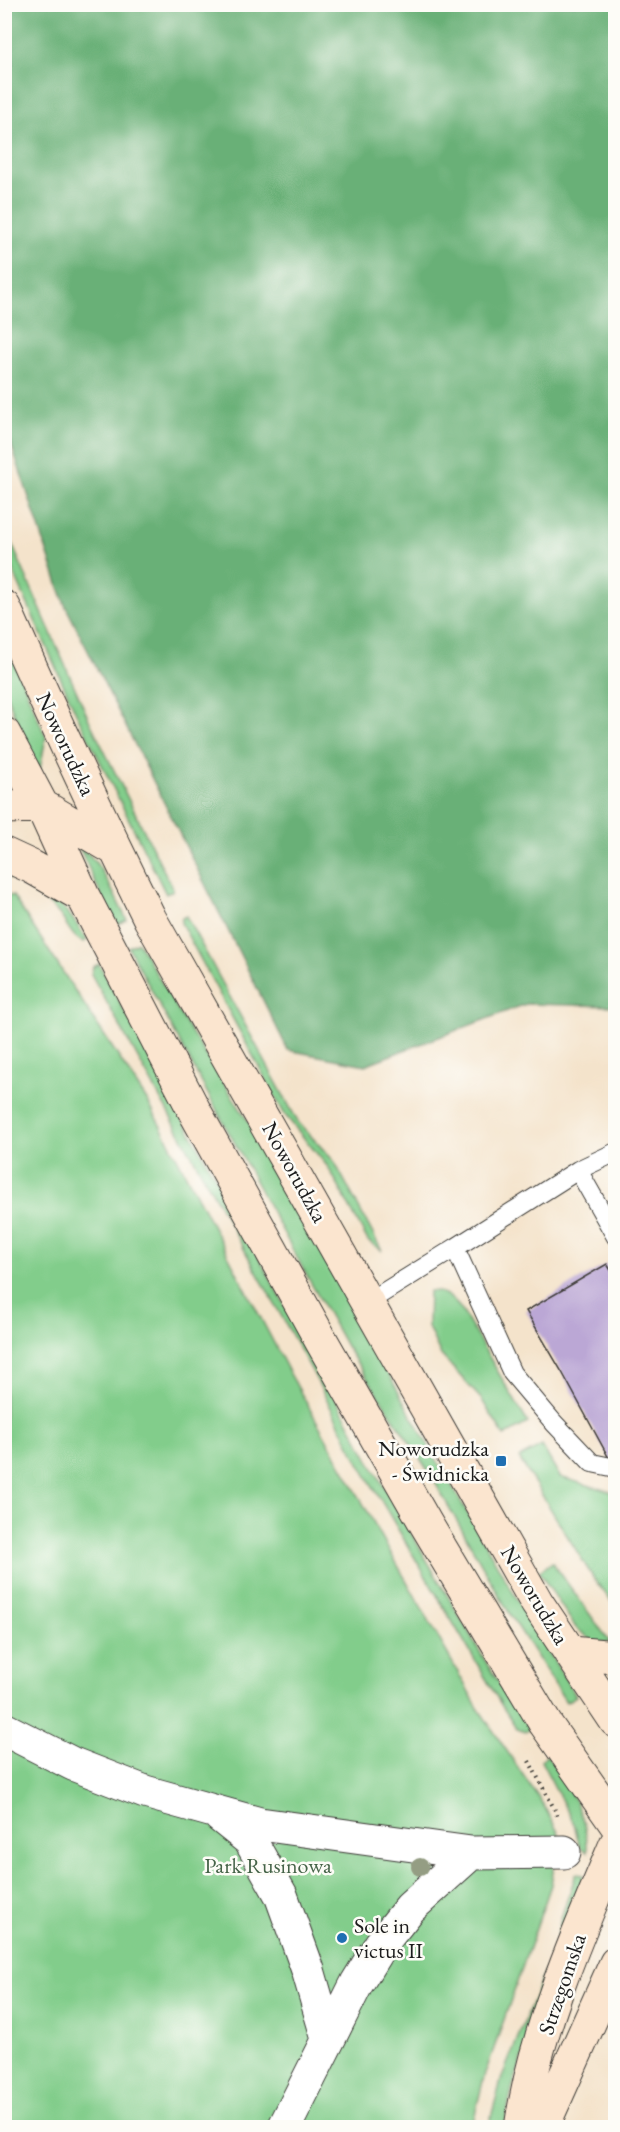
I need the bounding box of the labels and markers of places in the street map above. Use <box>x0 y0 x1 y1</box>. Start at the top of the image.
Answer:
place label: Noworudzka - Świdnicka <box>378 1434 489 1488</box>
marker: Noworudzka - Świdnicka <box>494 1454 508 1468</box>
place label: Sole in victus II <box>354 1911 423 1965</box>
marker: Sole in victus II <box>335 1931 349 1945</box>

